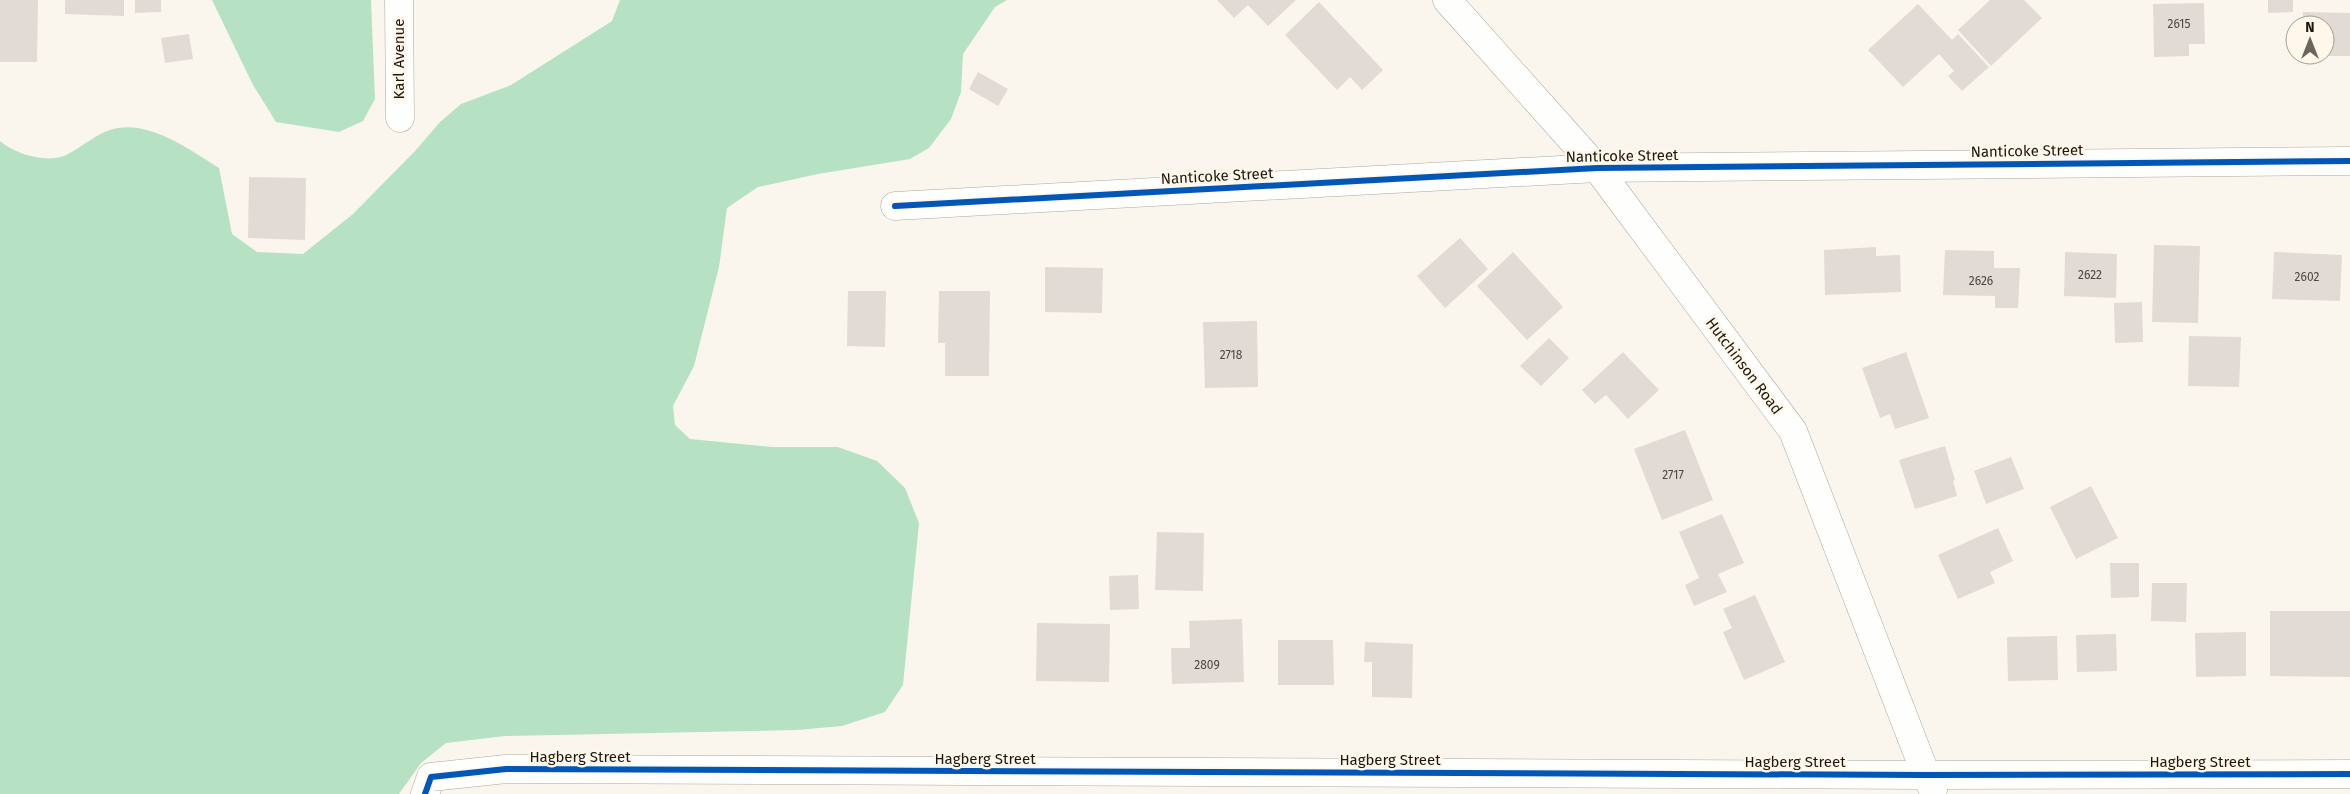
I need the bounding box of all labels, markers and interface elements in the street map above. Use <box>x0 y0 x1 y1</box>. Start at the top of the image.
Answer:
north arrow <box>2285 15 2335 65</box>
house number: 2615 <box>2168 17 2190 31</box>
street label: Karl Avenue <box>390 19 408 99</box>
text: N <box>2305 19 2315 36</box>
street label: Nanticoke Street <box>1970 141 2084 161</box>
street label: Nanticoke Street <box>1565 146 1679 166</box>
street label: Nanticoke Street <box>1160 164 1274 188</box>
house number: 2622 <box>2078 268 2102 282</box>
house number: 2602 <box>2295 270 2319 284</box>
house number: 2626 <box>1969 274 1993 288</box>
street label: Hutchinson Road <box>1702 314 1786 418</box>
house number: 2718 <box>1220 348 1243 362</box>
house number: 2717 <box>1662 468 1684 482</box>
house number: 2809 <box>1194 658 1220 672</box>
street label: Hagberg Street <box>529 748 631 766</box>
street label: Hagberg Street <box>934 750 1036 768</box>
street label: Hagberg Street <box>1339 751 1441 769</box>
street label: Hagberg Street <box>1744 753 1846 771</box>
street label: Hagberg Street <box>2149 753 2251 771</box>

